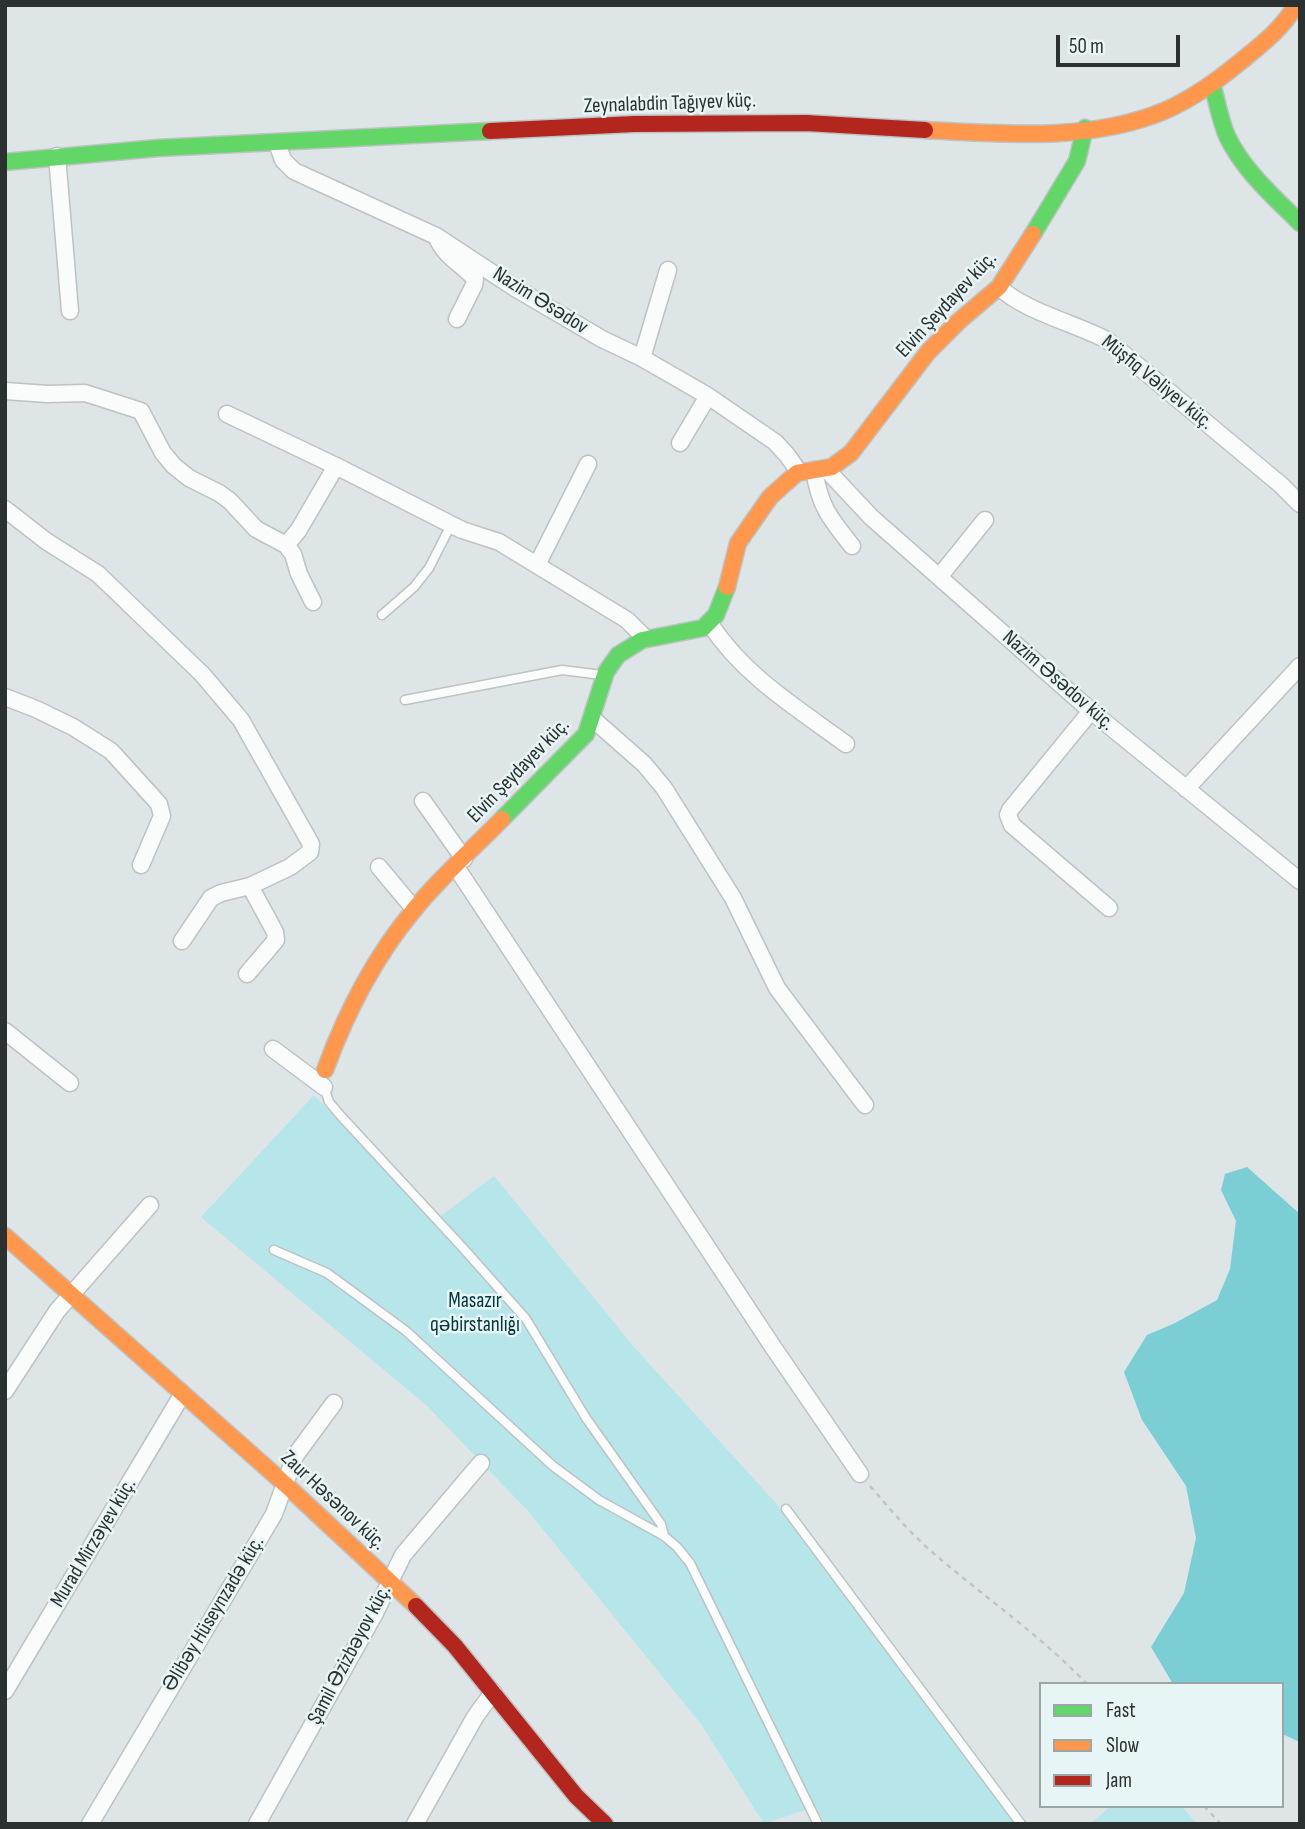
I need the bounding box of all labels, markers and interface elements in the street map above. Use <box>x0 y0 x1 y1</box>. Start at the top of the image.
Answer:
scale bar <box>1060 21 1184 65</box>
text: 50 m <box>1069 34 1104 59</box>
street label: Zeynalabdin Tağıyev küç. <box>583 88 757 120</box>
street label: Elvin Şeydayev küç. <box>891 247 1003 363</box>
street label: Nazim Əsədov <box>488 262 592 340</box>
street label: Müşfiq Vəliyev küç. <box>1096 330 1218 436</box>
street label: Nazim Əsədov küç. <box>997 625 1119 737</box>
street label: Elvin Şeydayev küç. <box>463 713 575 829</box>
park label: Masazır qəbirstanlığı <box>430 1289 520 1339</box>
street label: Zaur Həsənov küç. <box>275 1446 391 1556</box>
street label: Murad Mirzəyev küç. <box>46 1474 142 1612</box>
street label: Əlibəy Hüseynzadə küç. <box>158 1532 270 1696</box>
street label: Şamil Əzizbəyov küç. <box>303 1581 397 1729</box>
legend <box>1039 1682 1284 1808</box>
text: Fast <box>1106 1698 1136 1723</box>
text: Slow <box>1106 1733 1139 1758</box>
text: Jam <box>1106 1768 1132 1793</box>

